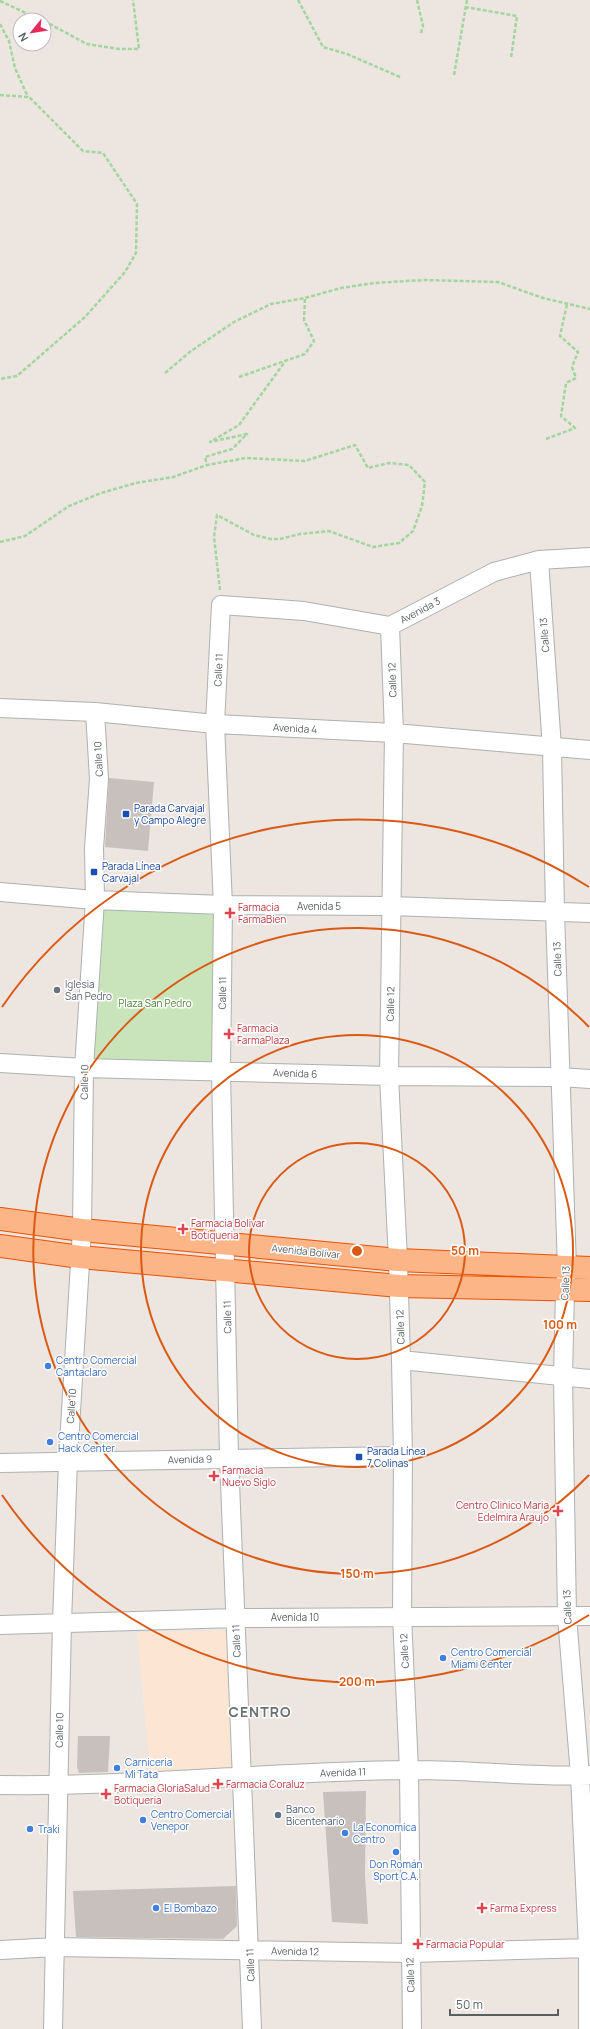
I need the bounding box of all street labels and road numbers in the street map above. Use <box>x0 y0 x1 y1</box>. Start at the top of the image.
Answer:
street label: Avenida 3 <box>397 594 443 626</box>
street label: Calle 13 <box>536 617 552 653</box>
street label: Calle 11 <box>210 653 226 687</box>
street label: Calle 12 <box>384 662 400 698</box>
street label: Avenida 4 <box>273 720 318 736</box>
street label: Calle 10 <box>90 741 106 777</box>
street label: Avenida 5 <box>297 899 341 913</box>
street label: Calle 13 <box>549 941 565 977</box>
street label: Calle 11 <box>215 976 229 1010</box>
street label: Calle 12 <box>383 986 397 1022</box>
street label: Calle 10 <box>77 1064 91 1100</box>
street label: Avenida 6 <box>273 1065 317 1081</box>
street label: Avenida Bolívar <box>271 1240 341 1262</box>
street label: Calle 13 <box>557 1265 573 1301</box>
street label: Calle 11 <box>220 1300 234 1334</box>
street label: Calle 12 <box>392 1309 408 1345</box>
street label: Calle 10 <box>63 1388 79 1424</box>
street label: Avenida 9 <box>168 1452 212 1466</box>
street label: Calle 13 <box>559 1589 575 1625</box>
street label: Avenida 10 <box>271 1610 319 1624</box>
street label: Calle 11 <box>228 1624 244 1658</box>
street label: Calle 12 <box>396 1633 412 1669</box>
street label: Calle 10 <box>52 1712 66 1748</box>
street label: Avenida 11 <box>320 1764 366 1780</box>
street label: Avenida 12 <box>271 1944 319 1958</box>
street label: Calle 11 <box>242 1948 258 1982</box>
street label: Calle 12 <box>402 1957 418 1993</box>

